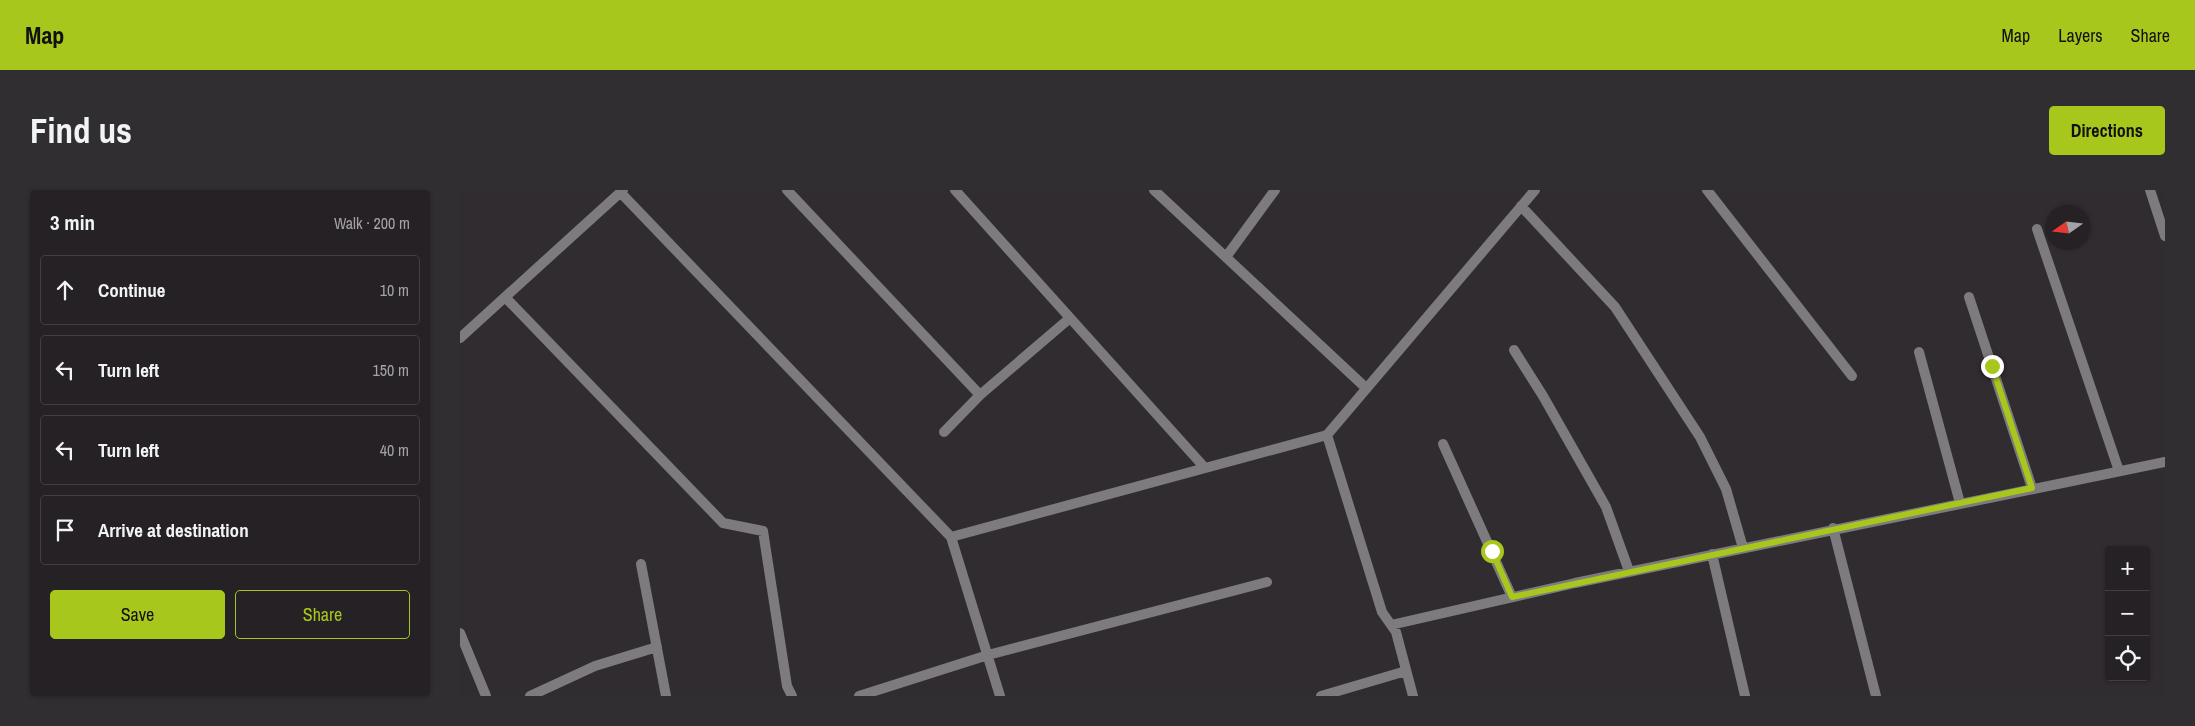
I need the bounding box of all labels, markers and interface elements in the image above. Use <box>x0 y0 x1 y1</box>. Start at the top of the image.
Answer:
text: Map <box>25 19 64 51</box>
text: Map <box>2002 23 2030 48</box>
text: Layers <box>2058 23 2103 48</box>
text: Share <box>2131 23 2170 48</box>
button: Directions <box>2049 106 2165 155</box>
text: Find us <box>30 107 132 154</box>
north arrow <box>2045 205 2090 250</box>
text: 3 min <box>50 208 95 237</box>
text: Walk · 200 m <box>334 212 410 234</box>
icon: ahead <box>51 276 79 304</box>
text: Continue <box>98 277 166 303</box>
text: 10 m <box>380 279 409 301</box>
route end <box>1981 355 2004 378</box>
icon: left <box>51 356 79 384</box>
text: Turn left <box>98 357 159 383</box>
text: 150 m <box>373 359 409 381</box>
icon: left <box>51 436 79 464</box>
text: Turn left <box>98 437 159 463</box>
text: 40 m <box>380 439 409 461</box>
icon: arrive <box>51 516 79 544</box>
text: Arrive at destination <box>98 517 249 543</box>
route start <box>1481 540 1504 563</box>
map controls <box>2105 546 2150 681</box>
button: + <box>2105 546 2150 591</box>
button: Save <box>50 590 225 639</box>
button: Share <box>235 590 410 639</box>
button: − <box>2105 591 2150 636</box>
button: locate <box>2105 636 2150 681</box>

